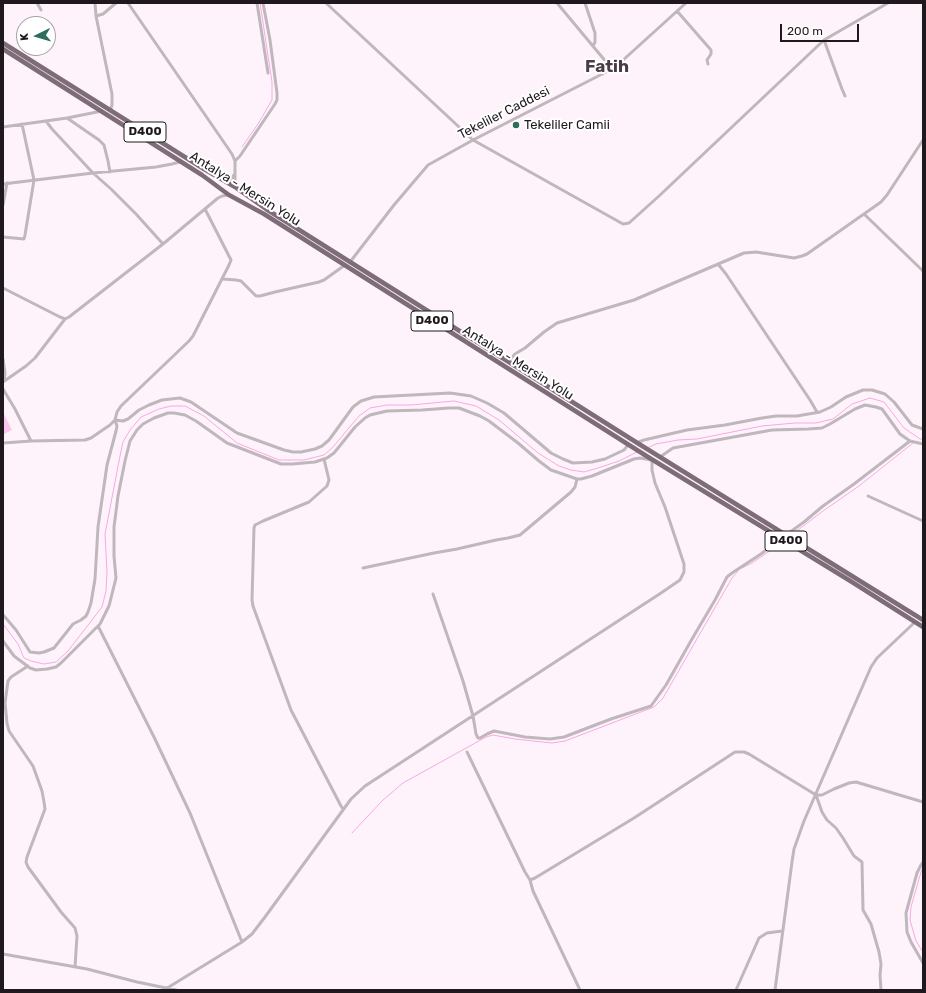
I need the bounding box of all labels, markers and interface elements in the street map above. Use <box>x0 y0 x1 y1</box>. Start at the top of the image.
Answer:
north arrow <box>16 16 56 56</box>
scale bar <box>782 16 861 42</box>
text: 200 m <box>787 24 823 38</box>
text: K <box>18 33 31 41</box>
district label: Fatih <box>585 57 629 77</box>
street label: Tekeliler Caddesi <box>456 83 552 143</box>
place label: Tekeliler Camii <box>524 117 610 133</box>
marker: Tekeliler Camii <box>511 120 521 130</box>
road number: D400 <box>124 122 166 142</box>
street label: Antalya - Mersin Yolu <box>187 149 303 229</box>
road number: D400 <box>411 311 453 331</box>
street label: Antalya - Mersin Yolu <box>460 323 576 403</box>
road number: D400 <box>765 531 807 551</box>

